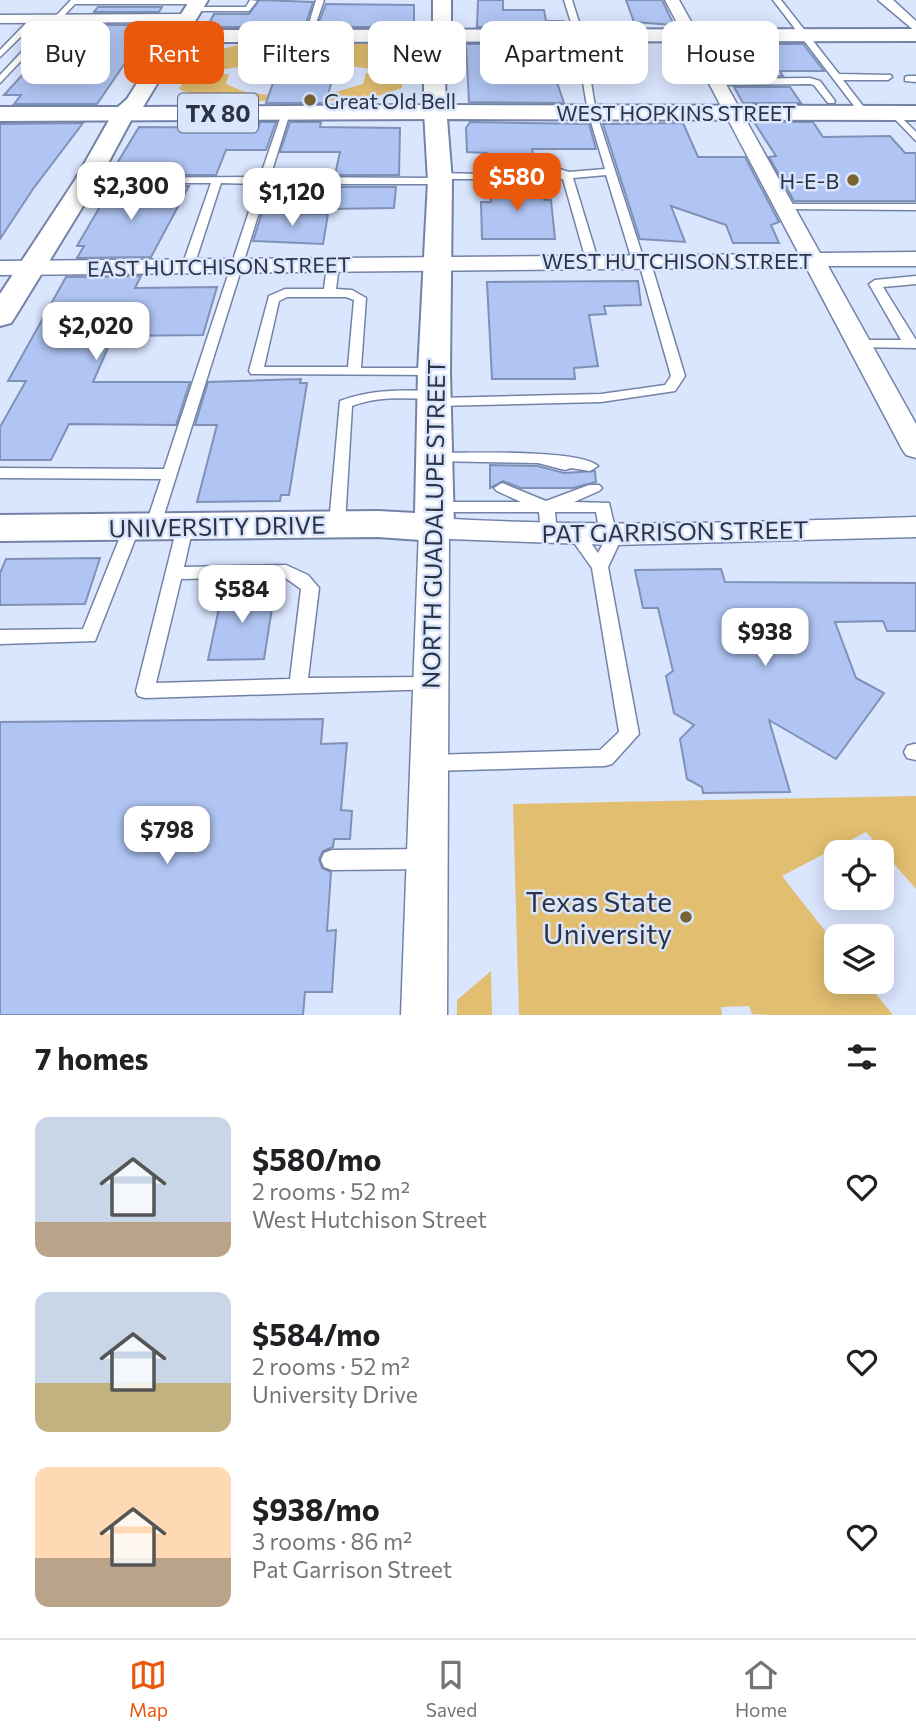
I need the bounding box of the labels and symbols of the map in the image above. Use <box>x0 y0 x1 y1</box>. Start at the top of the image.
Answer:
place label: Great Old Bell <box>324 88 456 113</box>
marker: Great Old Bell <box>302 92 318 108</box>
road number: TX 80 <box>178 94 258 132</box>
street label: WEST HOPKINS STREET <box>556 100 796 125</box>
pin: $580 <box>476 154 558 213</box>
pin: $2,300 <box>74 162 188 222</box>
pin: $1,120 <box>235 168 349 228</box>
place label: H-E-B <box>779 168 839 193</box>
marker: H-E-B <box>845 172 861 188</box>
street label: WEST HUTCHISON STREET <box>542 248 812 273</box>
street label: EAST HUTCHISON STREET <box>87 251 351 281</box>
pin: $2,020 <box>39 302 153 362</box>
street label: NORTH GUADALUPE STREET <box>416 359 450 689</box>
street label: UNIVERSITY DRIVE <box>108 510 326 542</box>
street label: PAT GARRISON STREET <box>541 514 809 548</box>
pin: $584 <box>201 566 283 625</box>
pin: $938 <box>724 608 806 668</box>
pin: $798 <box>126 806 208 866</box>
place label: Texas State University <box>525 884 672 950</box>
marker: Texas State University <box>678 909 694 925</box>

